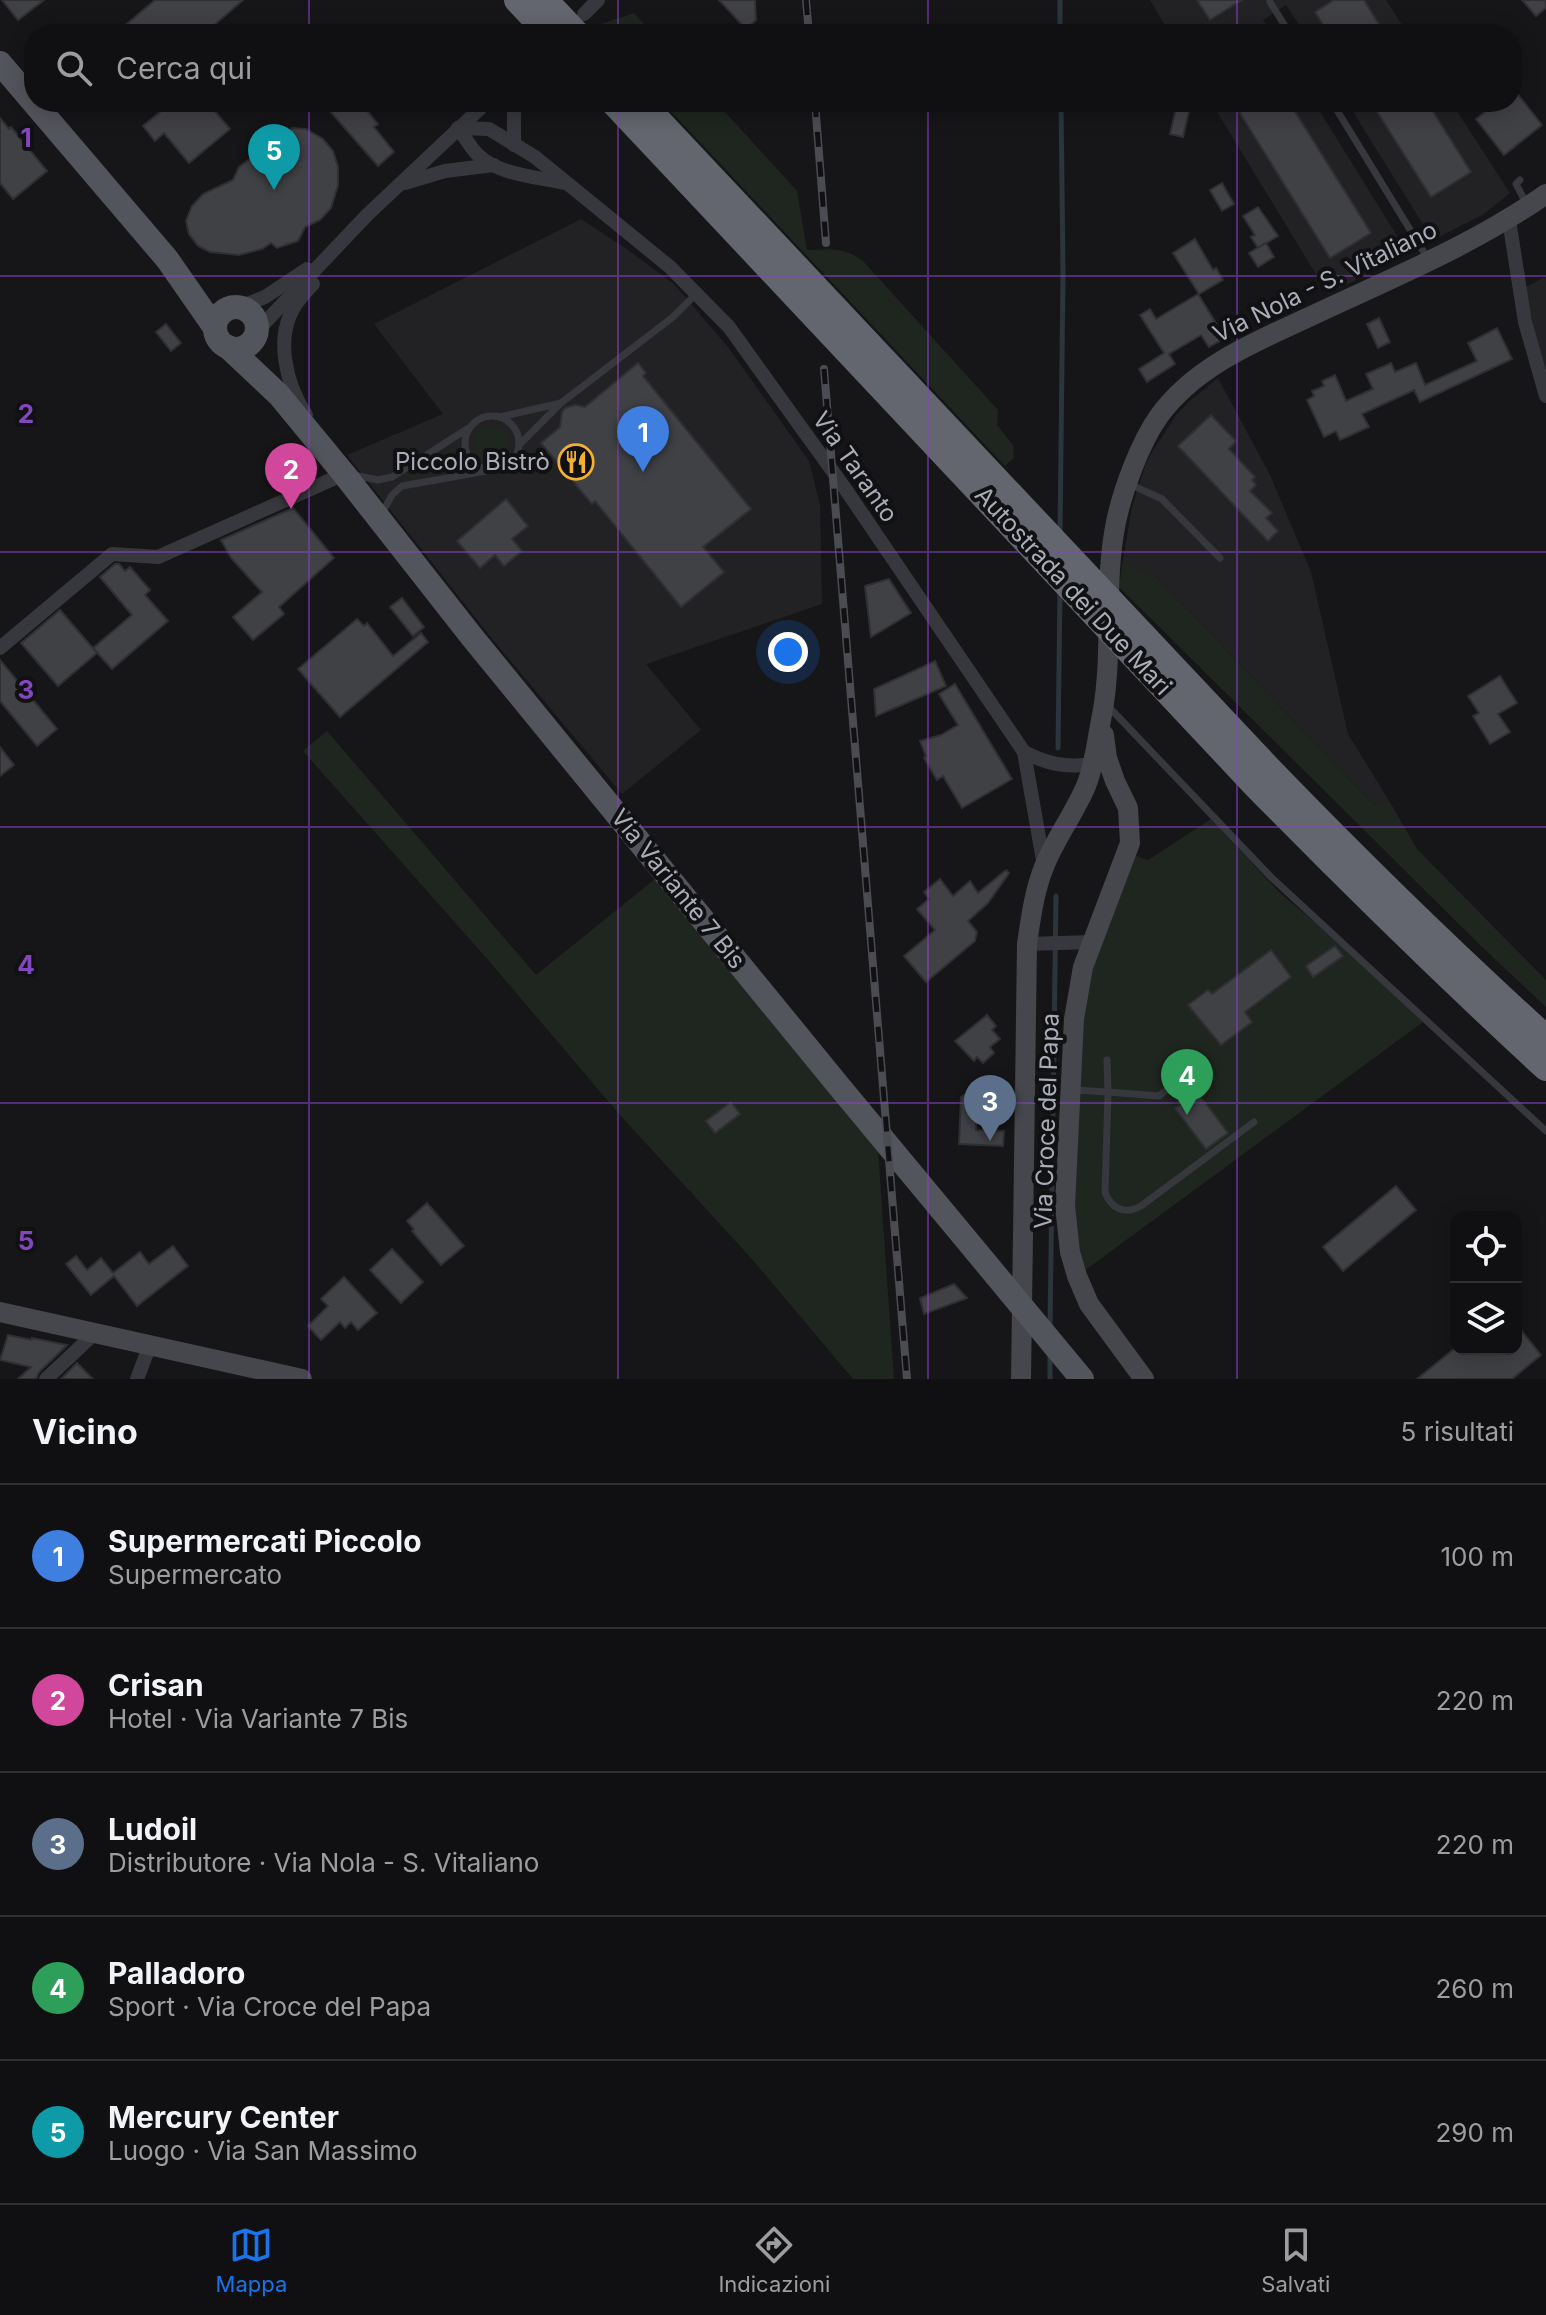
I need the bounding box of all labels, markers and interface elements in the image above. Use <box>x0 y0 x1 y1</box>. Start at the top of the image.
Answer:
search box <box>24 24 1522 112</box>
icon: search <box>52 46 96 90</box>
text: Cerca qui <box>116 50 252 86</box>
text: 1 <box>20 122 32 153</box>
pin: 5 <box>248 124 300 190</box>
street label: Via Nola - S. Vitaliano <box>1208 215 1441 348</box>
text: 2 <box>18 398 34 429</box>
pin: 1 <box>617 406 669 472</box>
street label: Via Taranto <box>807 406 904 528</box>
pin: 2 <box>265 443 317 509</box>
restaurant icon: Piccolo Bistrò <box>557 443 595 481</box>
place label: Piccolo Bistrò <box>395 447 550 476</box>
street label: Autostrada dei Due Mari <box>969 480 1178 701</box>
your location <box>768 632 808 672</box>
text: 3 <box>18 674 34 705</box>
street label: Via Variante 7 Bis <box>605 803 752 974</box>
text: 4 <box>17 949 35 980</box>
street label: Via Croce del Papa <box>1028 1013 1065 1229</box>
pin: 4 <box>1161 1049 1213 1115</box>
pin: 3 <box>964 1075 1016 1141</box>
map controls <box>1450 1211 1522 1355</box>
button: locate <box>1450 1211 1522 1283</box>
text: 5 <box>18 1225 34 1256</box>
button: layers <box>1450 1283 1522 1355</box>
text: Vicino <box>32 1411 138 1452</box>
text: 5 risultati <box>1401 1416 1514 1447</box>
text: Supermercati Piccolo <box>108 1523 422 1559</box>
text: 1 <box>52 1541 64 1572</box>
text: 100 m <box>1441 1541 1514 1572</box>
text: Supermercato <box>108 1559 282 1590</box>
text: Crisan <box>108 1667 204 1703</box>
text: 2 <box>50 1685 66 1716</box>
text: 220 m <box>1436 1685 1514 1716</box>
text: Hotel · Via Variante 7 Bis <box>108 1703 408 1734</box>
text: Ludoil <box>108 1811 197 1847</box>
text: 3 <box>50 1829 66 1860</box>
text: 220 m <box>1436 1829 1514 1860</box>
text: Distributore · Via Nola - S. Vitaliano <box>108 1847 539 1878</box>
text: Palladoro <box>108 1955 245 1991</box>
text: 4 <box>49 1973 67 2004</box>
text: 260 m <box>1436 1973 1514 2004</box>
text: Sport · Via Croce del Papa <box>108 1991 431 2022</box>
text: Mercury Center <box>108 2099 339 2135</box>
text: 5 <box>50 2117 66 2148</box>
text: 290 m <box>1436 2117 1514 2148</box>
text: Luogo · Via San Massimo <box>108 2135 418 2166</box>
tab: Mappa <box>216 2223 287 2297</box>
tab: Indicazioni <box>718 2223 830 2297</box>
tab: Salvati <box>1261 2223 1330 2297</box>

